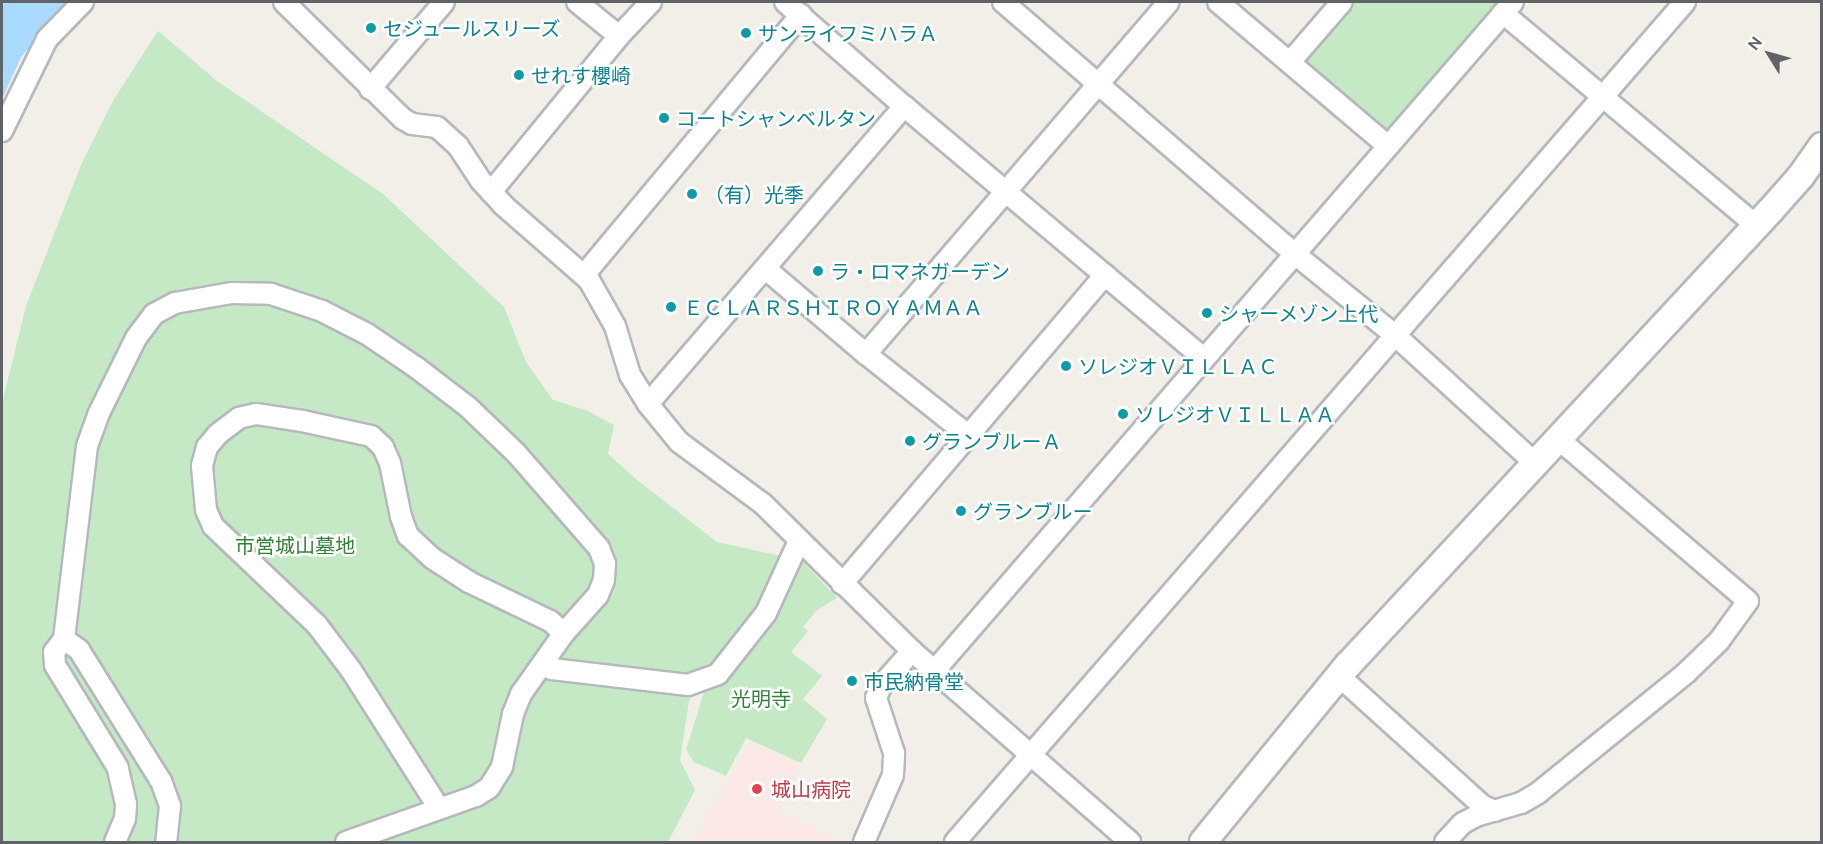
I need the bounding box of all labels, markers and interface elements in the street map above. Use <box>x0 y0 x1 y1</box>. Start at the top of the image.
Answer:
place label: セジュールスリーズ <box>383 16 563 40</box>
marker: セジュールスリーズ <box>364 21 378 35</box>
place label: サンライフミハラＡ <box>758 21 938 45</box>
north arrow <box>1739 24 1799 84</box>
marker: サンライフミハラＡ <box>739 26 753 40</box>
text: N <box>1744 33 1765 53</box>
place label: せれす櫻崎 <box>531 63 631 87</box>
marker: せれす櫻崎 <box>512 68 526 82</box>
place label: コートシャンベルタン <box>676 106 876 130</box>
marker: コートシャンベルタン <box>657 111 671 125</box>
place label: （有）光季 <box>704 182 804 206</box>
marker: （有）光季 <box>685 187 699 201</box>
place label: ラ・ロマネガーデン <box>830 259 1010 283</box>
marker: ラ・ロマネガーデン <box>811 264 825 278</box>
place label: ＥＣＬＡＲＳＨＩＲＯＹＡＭＡＡ <box>683 295 983 319</box>
marker: ＥＣＬＡＲＳＨＩＲＯＹＡＭＡＡ <box>664 300 678 314</box>
place label: シャーメゾン上代 <box>1219 301 1379 325</box>
marker: シャーメゾン上代 <box>1200 306 1214 320</box>
place label: ソレジオＶＩＬＬＡＣ <box>1078 354 1278 378</box>
marker: ソレジオＶＩＬＬＡＣ <box>1059 359 1073 373</box>
place label: ソレジオＶＩＬＬＡＡ <box>1135 402 1335 426</box>
marker: ソレジオＶＩＬＬＡＡ <box>1116 407 1130 421</box>
place label: グランブルーＡ <box>922 429 1062 453</box>
marker: グランブルーＡ <box>903 434 917 448</box>
place label: グランブルー <box>973 499 1093 523</box>
marker: グランブルー <box>954 504 968 518</box>
park label: 市営城山墓地 <box>235 533 355 557</box>
place label: 市民納骨堂 <box>864 669 964 693</box>
marker: 市民納骨堂 <box>845 674 859 688</box>
park label: 光明寺 <box>731 686 791 710</box>
place label: 城山病院 <box>771 777 851 801</box>
marker: 城山病院 <box>748 780 766 798</box>

